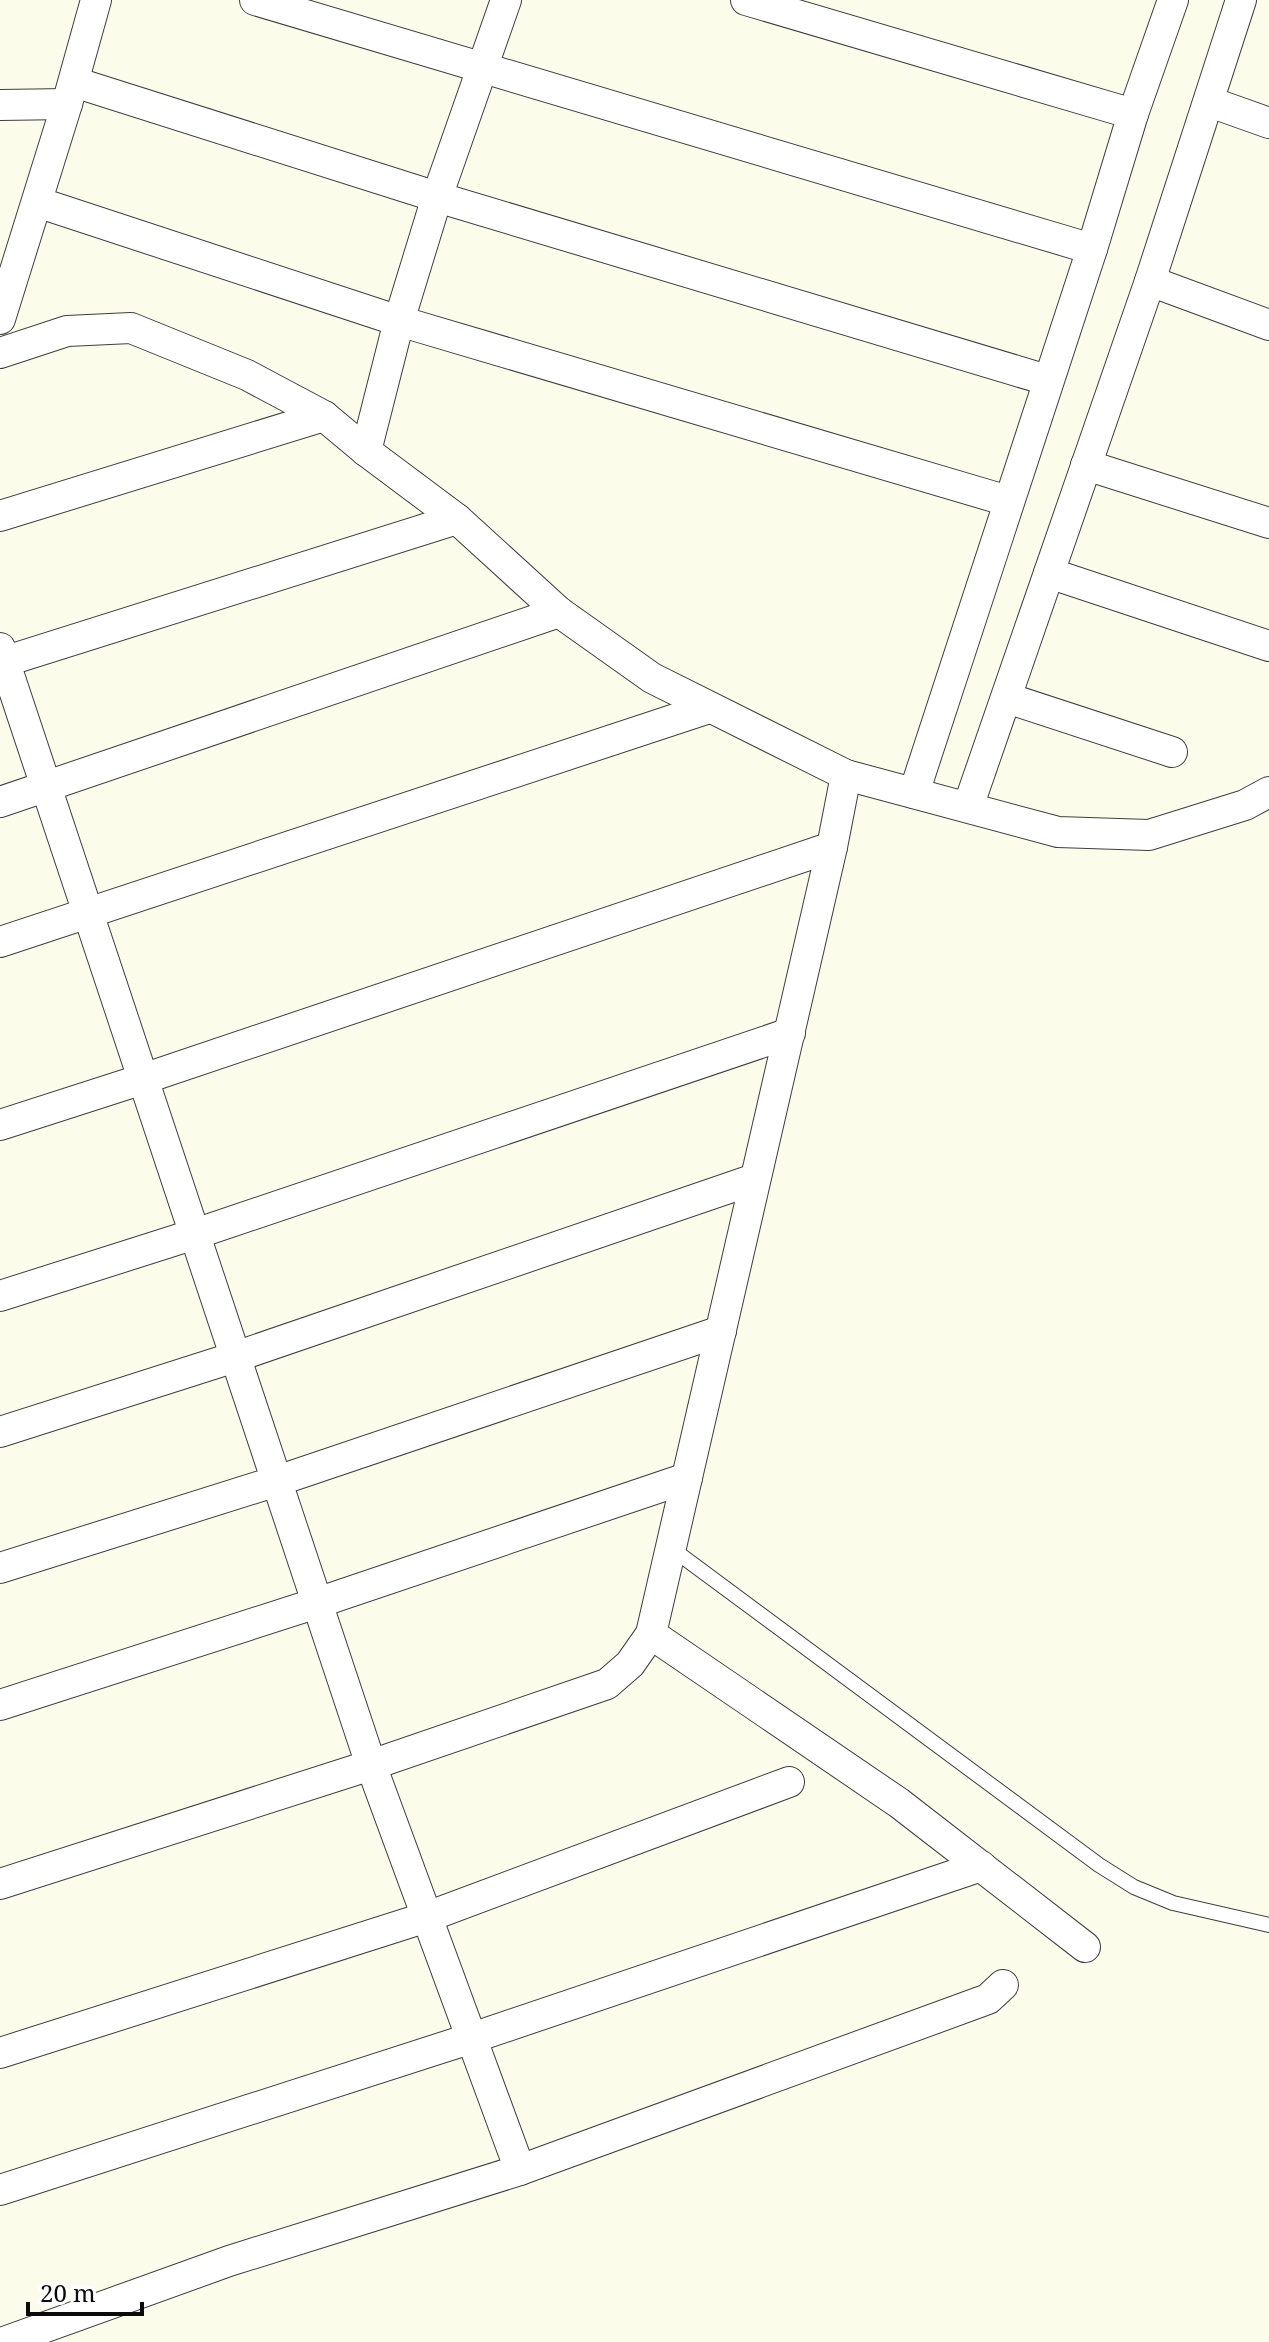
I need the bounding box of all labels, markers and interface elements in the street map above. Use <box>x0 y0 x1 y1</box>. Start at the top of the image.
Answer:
scale bar <box>28 2266 142 2316</box>
text: 20 m <box>40 2276 96 2309</box>

